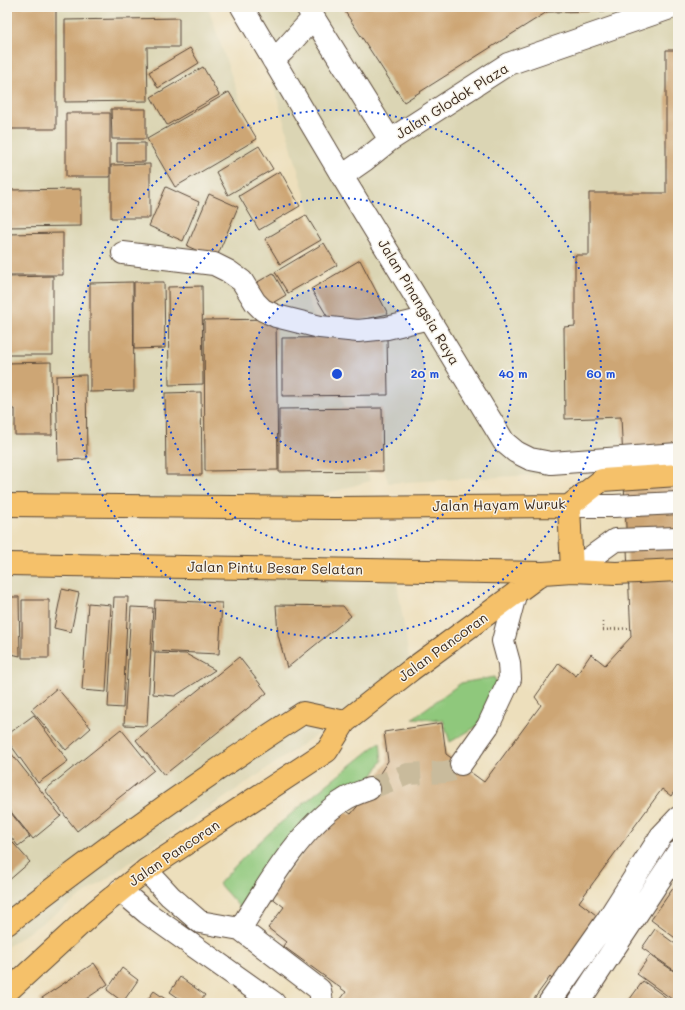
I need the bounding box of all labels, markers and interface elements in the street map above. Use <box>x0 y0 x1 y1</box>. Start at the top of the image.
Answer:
street label: Jalan Glodok Plaza <box>392 58 512 143</box>
street label: Jalan Pinangsia Raya <box>374 235 465 368</box>
text: 20 m <box>411 365 439 381</box>
text: 40 m <box>498 365 528 381</box>
text: 60 m <box>587 365 615 381</box>
centre of rings <box>330 367 344 381</box>
street label: Jalan Hayam Wuruk <box>432 494 566 515</box>
street label: Jalan Pintu Besar Selatan <box>187 556 363 579</box>
street label: Jalan Pancoran <box>394 608 491 685</box>
street label: Jalan Pancoran <box>124 815 223 890</box>

